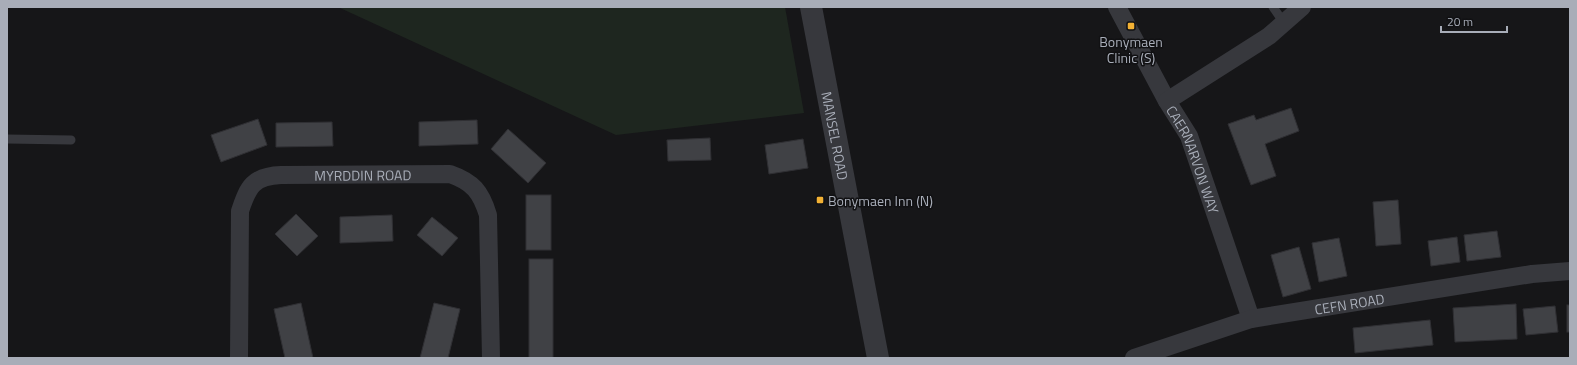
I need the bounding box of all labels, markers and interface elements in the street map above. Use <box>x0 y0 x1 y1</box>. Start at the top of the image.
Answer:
scale bar <box>1441 8 1507 34</box>
text: 20 m <box>1447 12 1473 31</box>
marker: Bonymaen Clinic (S) <box>1126 21 1136 31</box>
place label: Bonymaen Clinic (S) <box>1099 31 1163 68</box>
street label: MANSEL ROAD <box>817 90 854 182</box>
street label: CAERNARVON WAY <box>1162 101 1225 217</box>
street label: MYRDDIN ROAD <box>314 164 412 185</box>
place label: Bonymaen Inn (N) <box>828 190 933 211</box>
marker: Bonymaen Inn (N) <box>815 195 825 205</box>
street label: CEFN ROAD <box>1313 287 1386 319</box>

